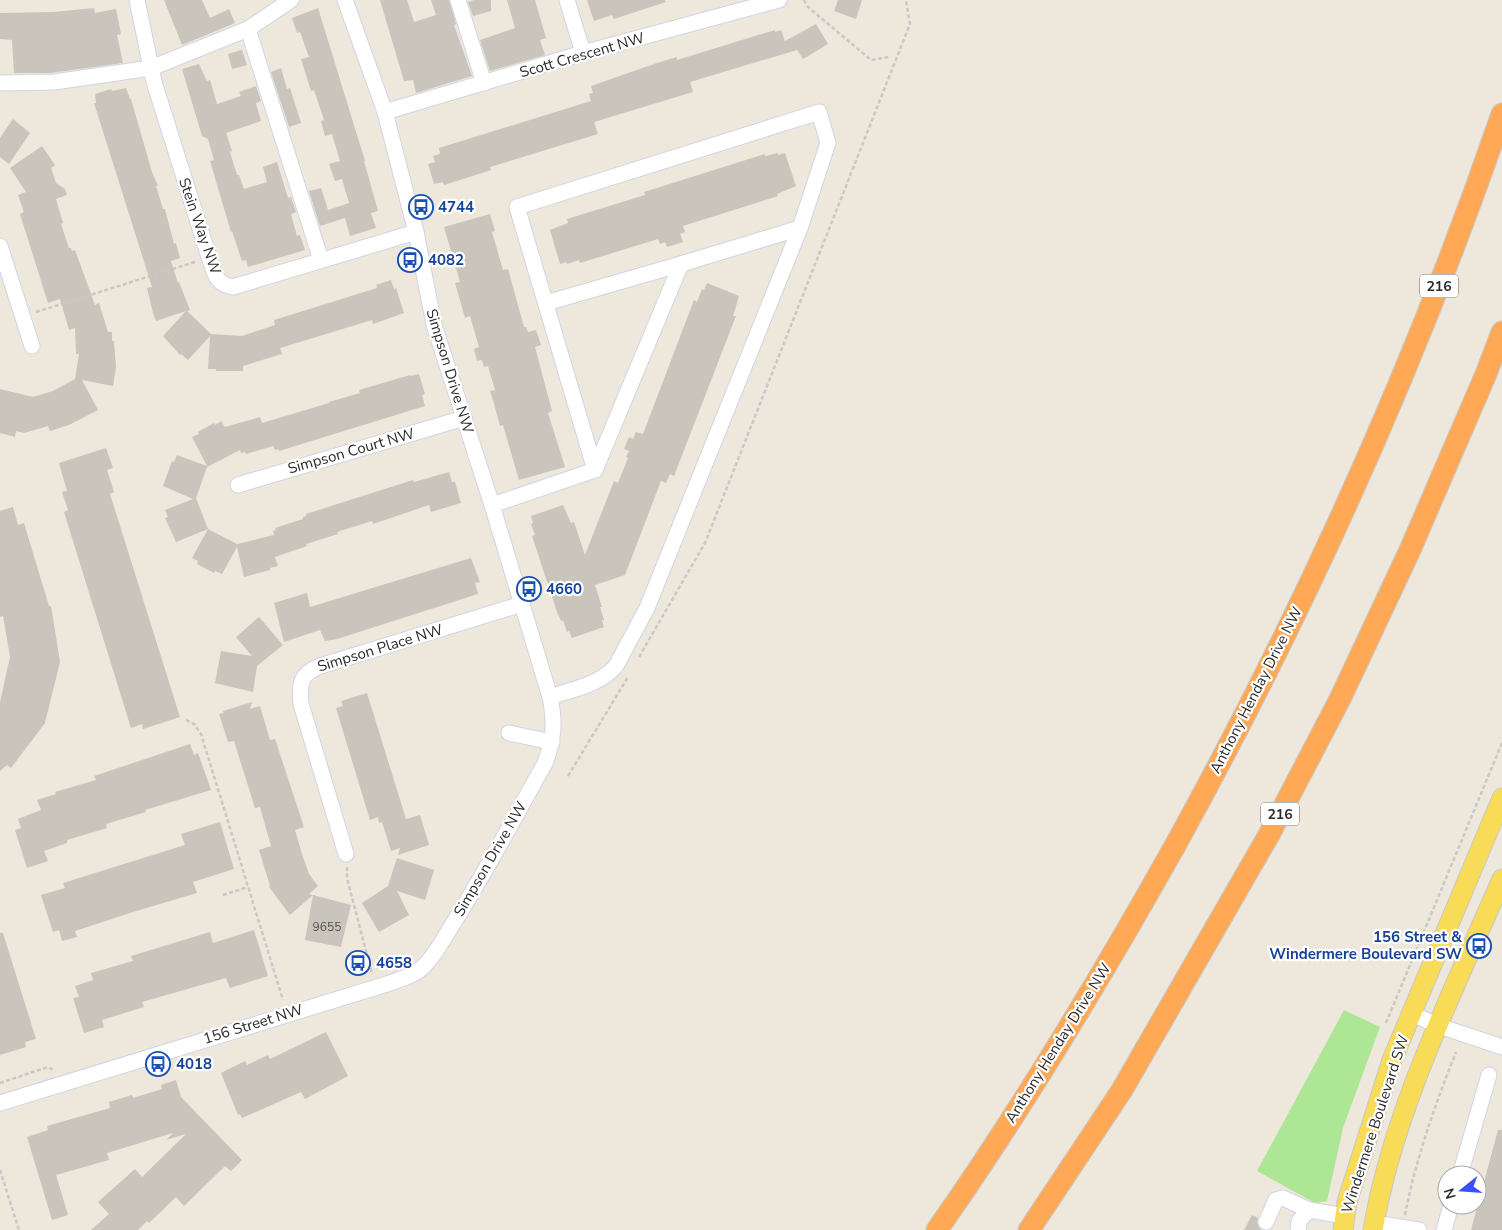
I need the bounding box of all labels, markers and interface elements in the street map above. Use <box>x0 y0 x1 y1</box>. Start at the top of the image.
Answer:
street label: Scott Crescent NW <box>517 27 647 82</box>
street label: Stein Way NW <box>174 175 226 277</box>
bus stop icon: 4744 <box>408 194 434 220</box>
place label: 4744 <box>438 197 474 217</box>
bus stop icon: 4082 <box>397 247 423 273</box>
place label: 4082 <box>428 250 464 270</box>
road number: 216 <box>1420 274 1458 298</box>
street label: Simpson Drive NW <box>422 306 479 436</box>
street label: Simpson Court NW <box>285 423 417 479</box>
bus stop icon: 4660 <box>516 576 542 602</box>
place label: 4660 <box>546 579 582 599</box>
street label: Anthony Henday Drive NW <box>1205 603 1307 777</box>
street label: Simpson Place NW <box>315 619 446 677</box>
street label: Simpson Drive NW <box>449 798 531 920</box>
road number: 216 <box>1261 802 1299 826</box>
house number: 9655 <box>313 919 341 935</box>
place label: 156 Street & Windermere Boulevard SW <box>1269 927 1463 964</box>
bus stop icon: 156 Street & Windermere Boulevard SW <box>1466 933 1492 959</box>
bus stop icon: 4658 <box>345 950 371 976</box>
place label: 4658 <box>376 953 412 973</box>
street label: Anthony Henday Drive NW <box>1001 959 1116 1127</box>
street label: 156 Street NW <box>201 999 306 1049</box>
street label: Windermere Boulevard SW <box>1337 1032 1413 1216</box>
bus stop icon: 4018 <box>145 1051 171 1077</box>
place label: 4018 <box>176 1054 212 1074</box>
north arrow <box>1437 1165 1487 1215</box>
text: N <box>1439 1186 1461 1201</box>

